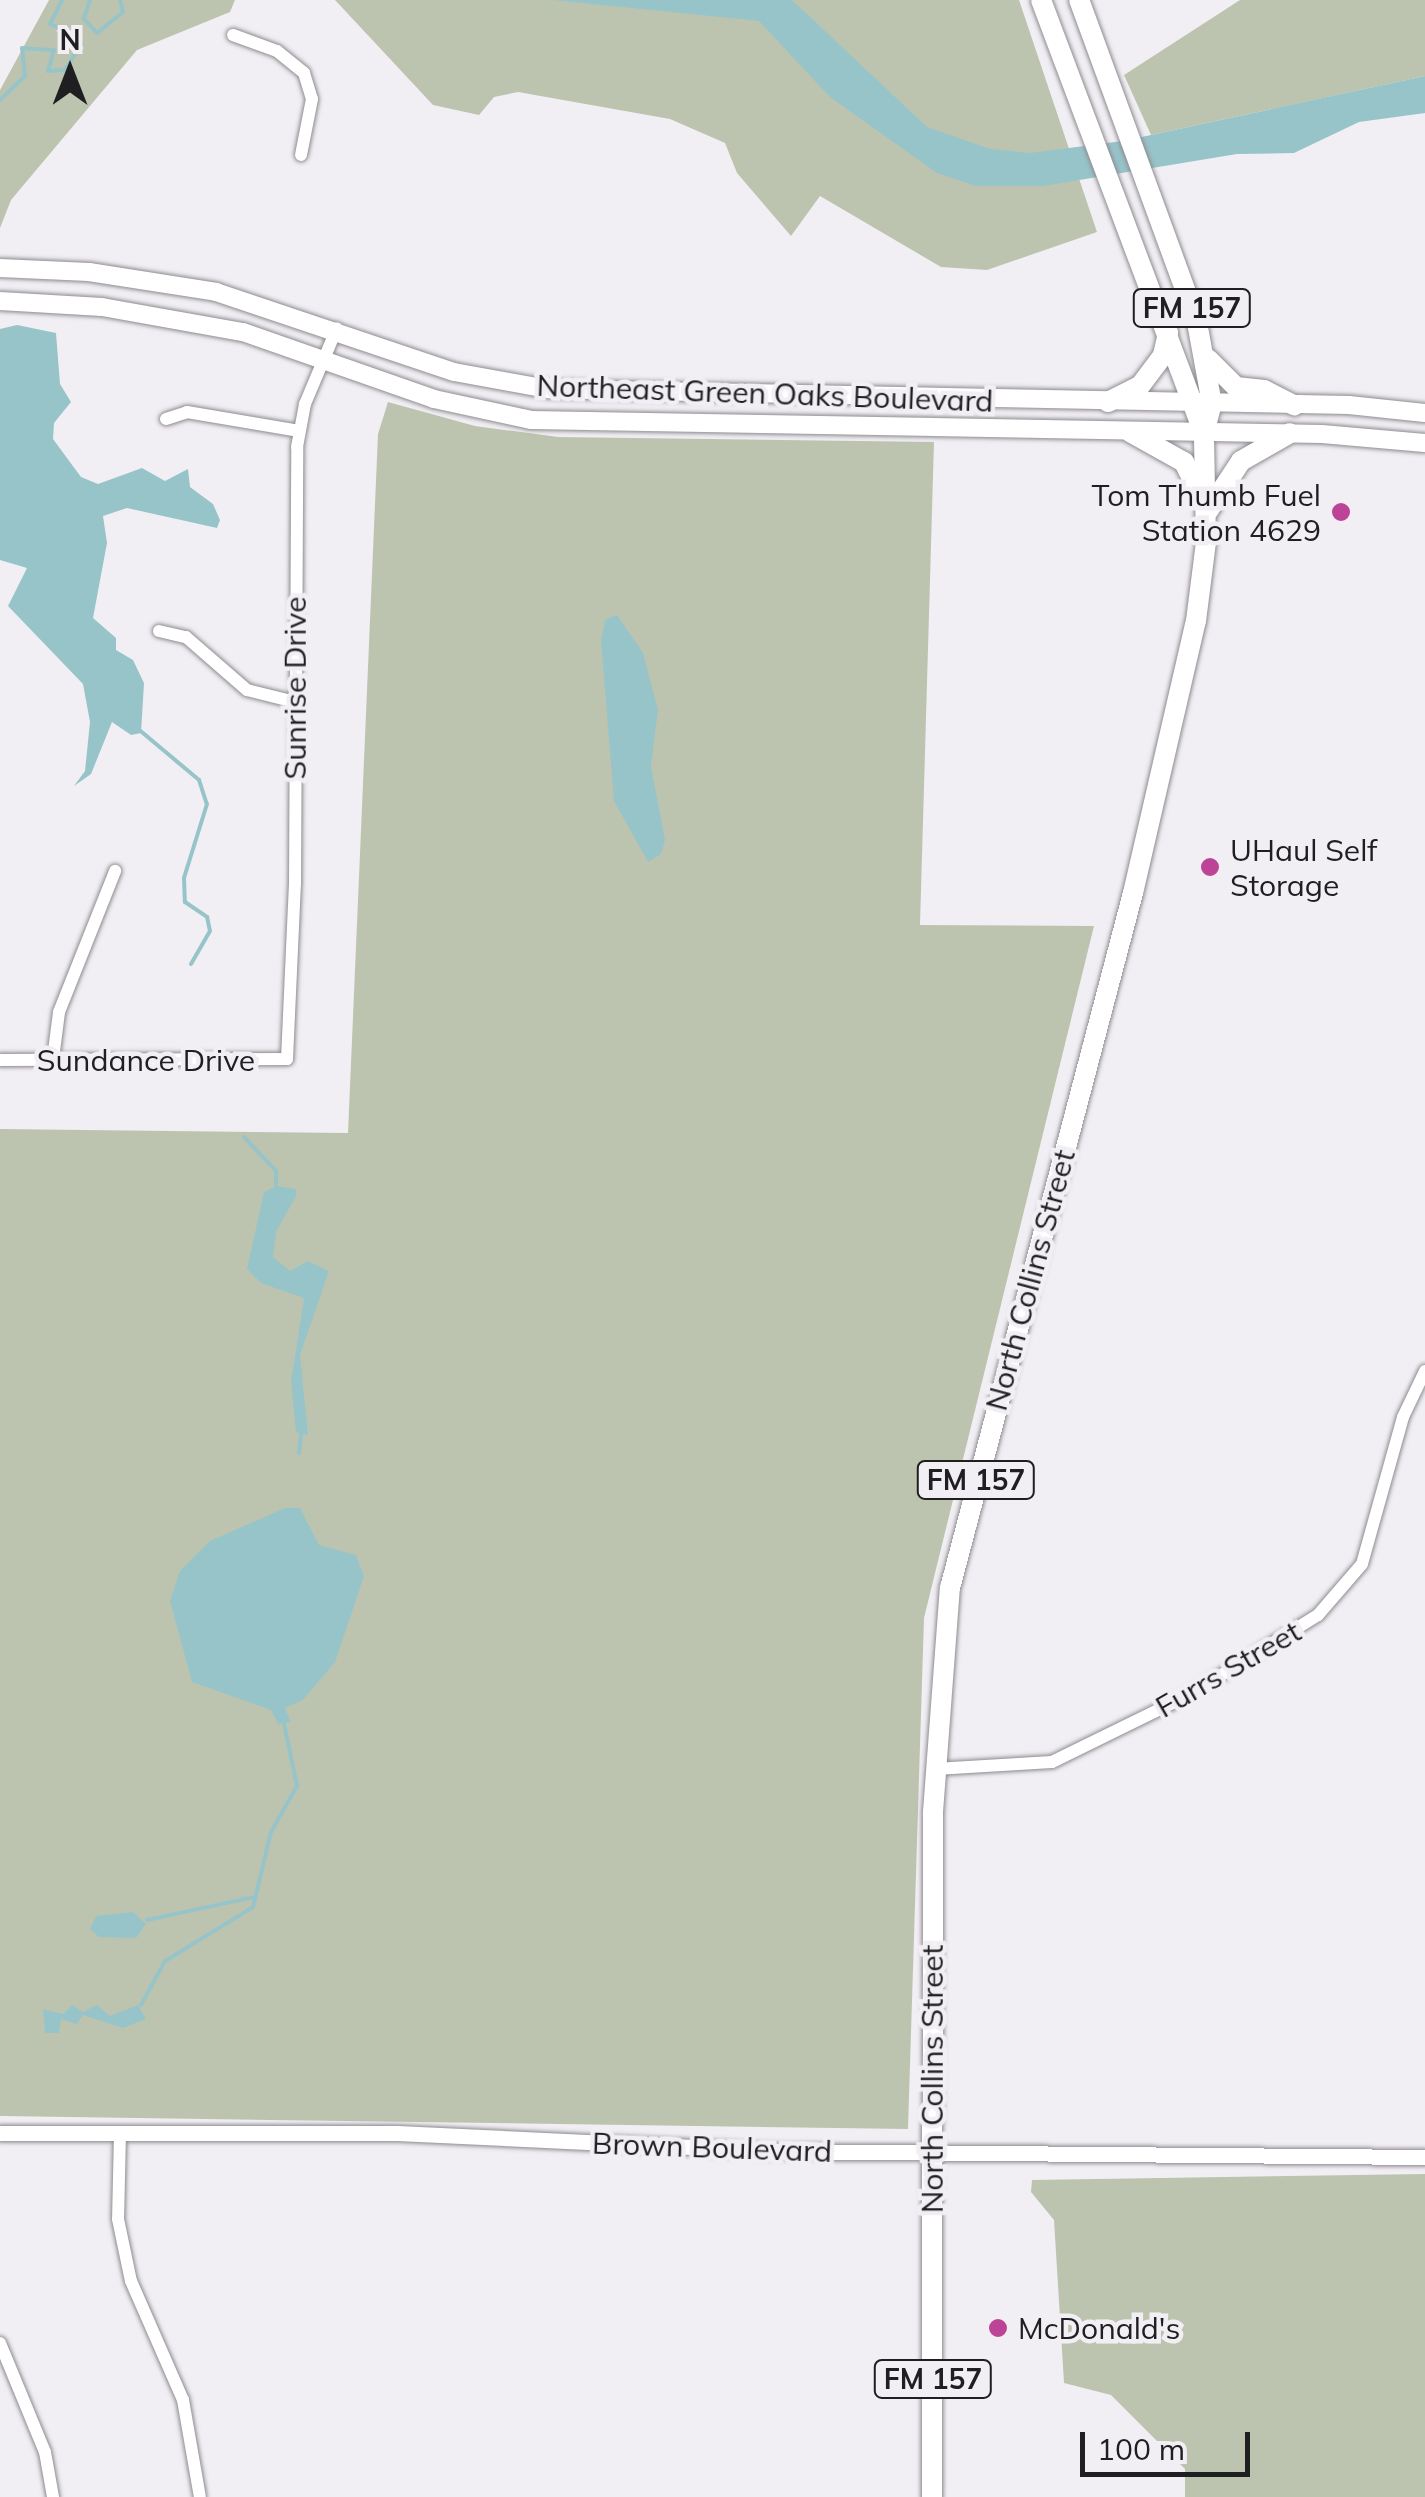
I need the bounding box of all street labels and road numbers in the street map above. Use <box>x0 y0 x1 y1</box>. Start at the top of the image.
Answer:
road number: FM 157 <box>1132 285 1252 331</box>
street label: Northeast Green Oaks Boulevard <box>536 367 994 419</box>
street label: Sunrise Drive <box>277 596 313 780</box>
street label: Sundance Drive <box>37 1042 255 1078</box>
street label: North Collins Street <box>978 1146 1082 1414</box>
road number: FM 157 <box>916 1457 1036 1503</box>
street label: Furrs Street <box>1149 1613 1307 1725</box>
street label: North Collins Street <box>914 1945 950 2213</box>
street label: Brown Boulevard <box>591 2125 833 2169</box>
road number: FM 157 <box>873 2356 993 2402</box>

